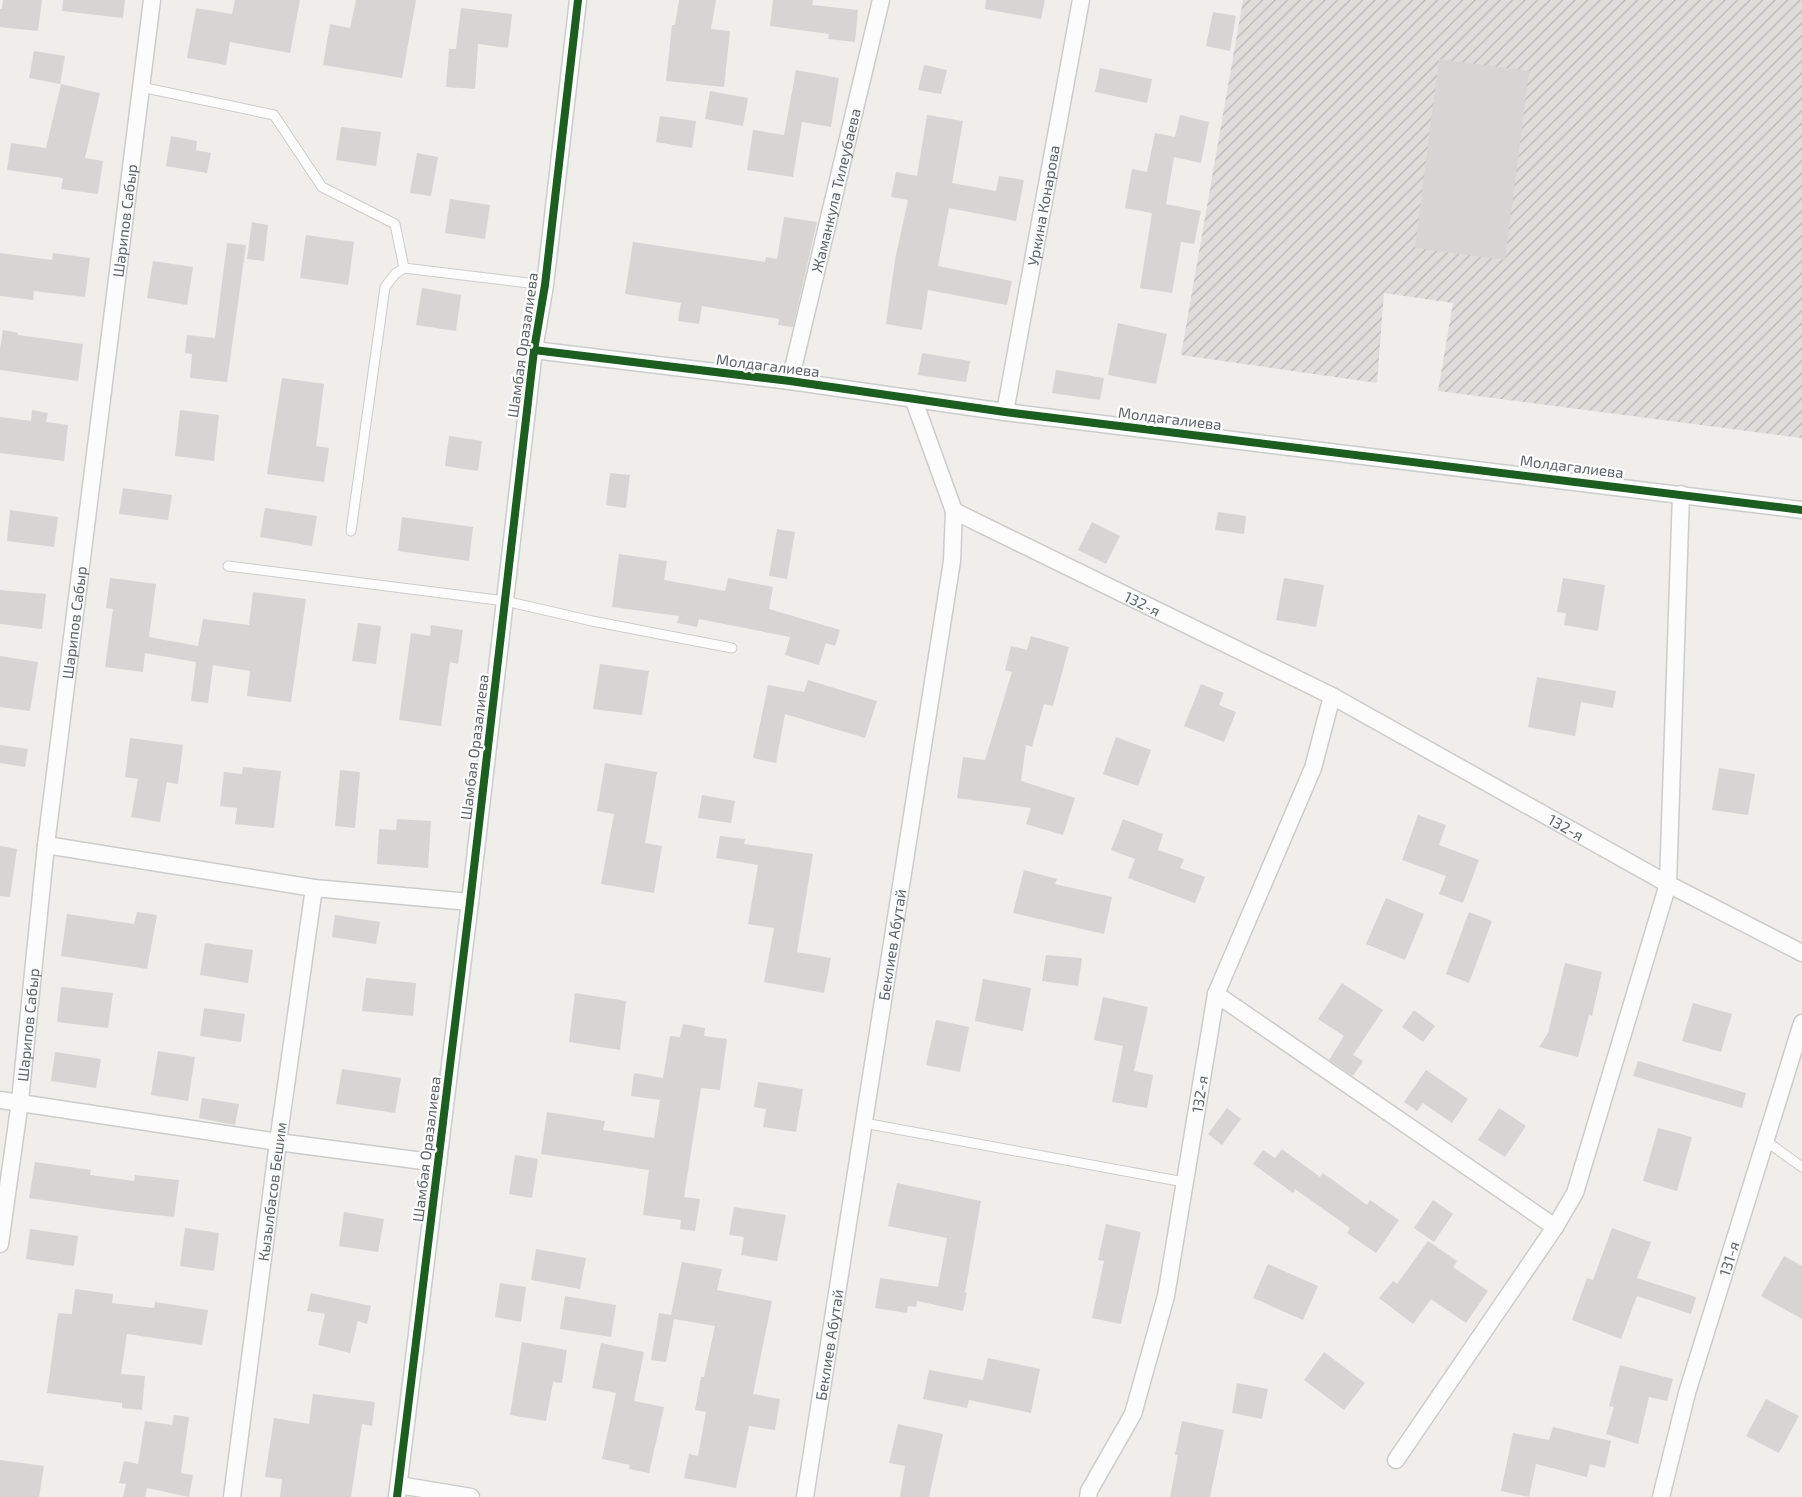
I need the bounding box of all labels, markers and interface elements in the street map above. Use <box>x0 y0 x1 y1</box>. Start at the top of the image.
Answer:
street label: Жаманкула Тилеубаева <box>807 107 864 274</box>
street label: Уркина Конарова <box>1023 144 1063 267</box>
street label: Шарипов Сабыр <box>108 163 140 278</box>
street label: Шамбая Оразалиева <box>503 271 541 419</box>
street label: Молдагалиева <box>715 350 821 380</box>
street label: Молдагалиева <box>1117 403 1223 433</box>
street label: Молдагалиева <box>1519 451 1625 481</box>
street label: Шарипов Сабыр <box>58 565 90 680</box>
street label: 132-я <box>1122 587 1163 620</box>
street label: Шамбая Оразалиева <box>456 673 492 821</box>
street label: 132-я <box>1545 810 1587 844</box>
street label: Беклиев Абутай <box>874 888 909 1002</box>
street label: Шарипов Сабыр <box>13 967 42 1082</box>
street label: 132-я <box>1187 1074 1211 1114</box>
street label: Шамбая Оразалиева <box>408 1075 444 1223</box>
street label: Кызылбасов Бешим <box>254 1121 290 1262</box>
street label: 131-я <box>1715 1239 1743 1278</box>
street label: Беклиев Абутай <box>811 1288 847 1402</box>

